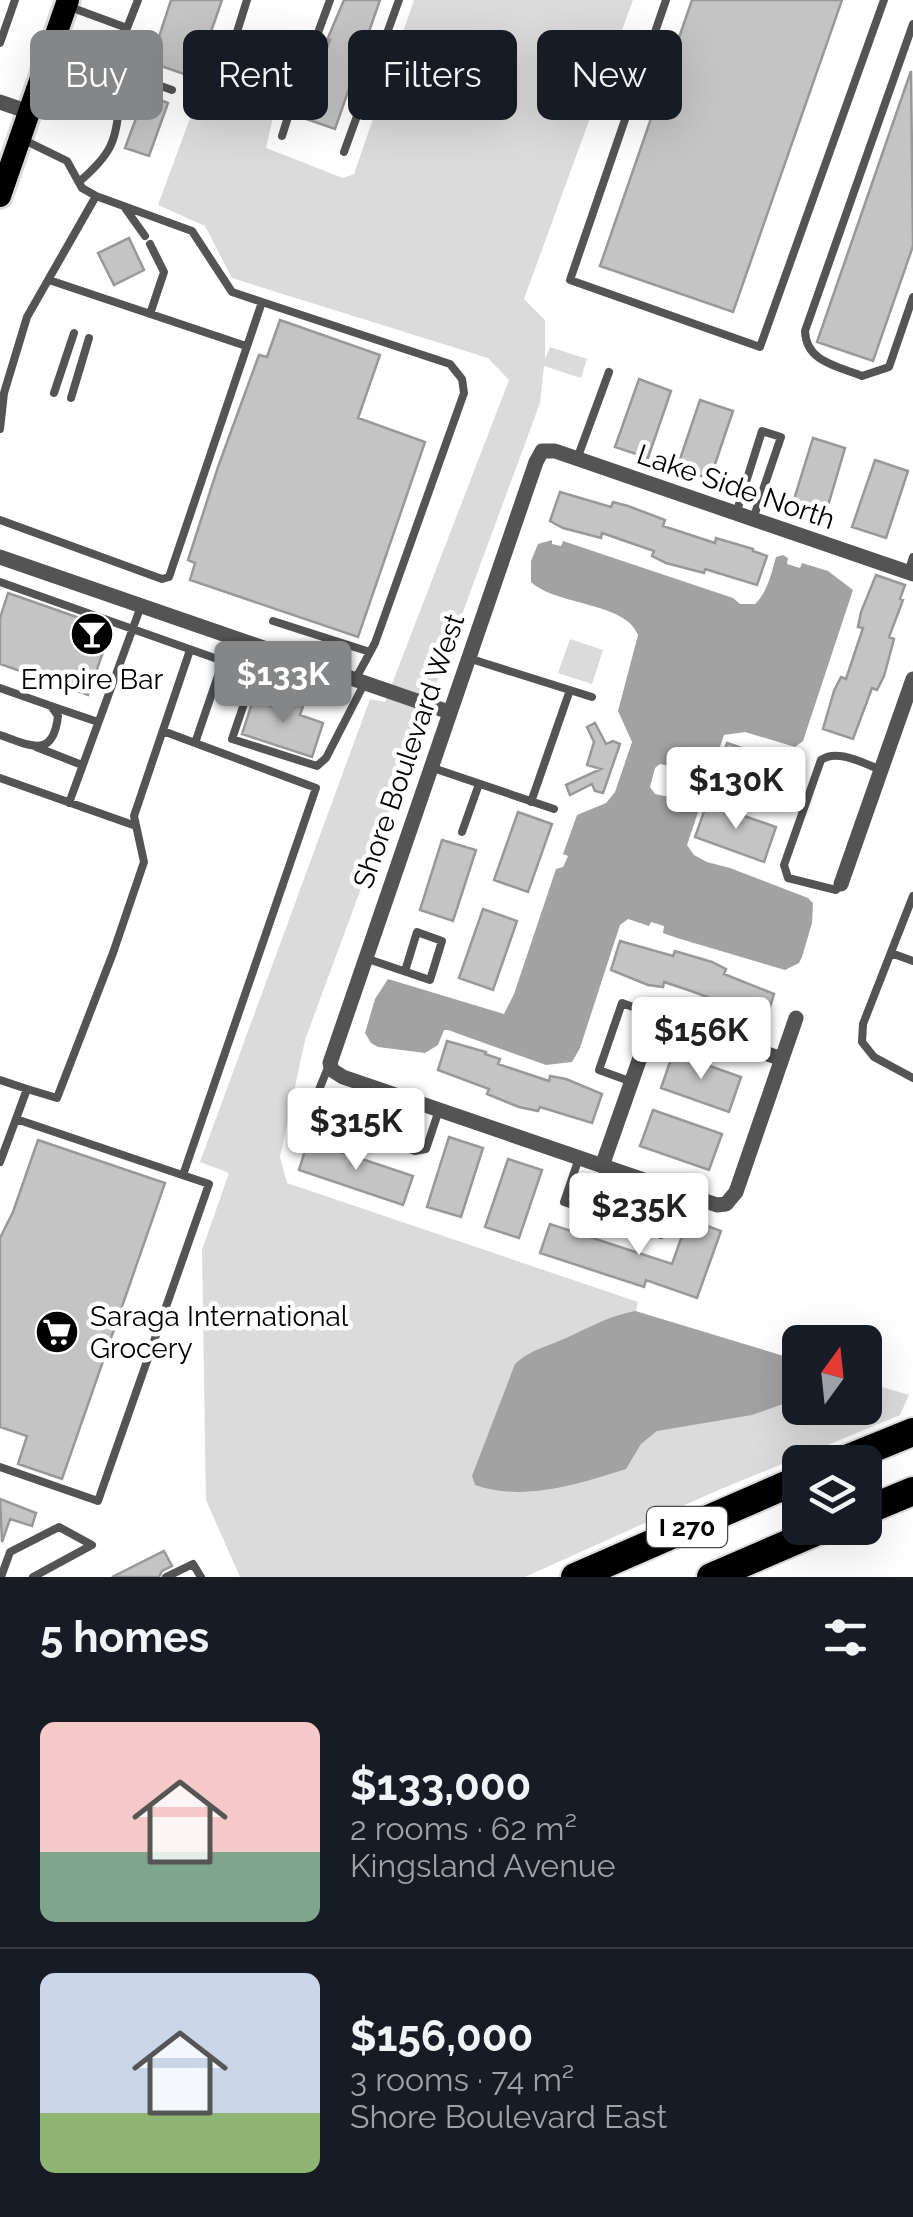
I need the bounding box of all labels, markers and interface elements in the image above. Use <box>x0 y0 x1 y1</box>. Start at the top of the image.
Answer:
chip: Buy <box>30 30 163 120</box>
chip: Rent <box>183 30 328 120</box>
chip: Filters <box>348 30 517 120</box>
chip: New <box>537 30 682 120</box>
street label: Lake Side North <box>633 438 839 536</box>
street label: Shore Boulevard West <box>346 609 472 893</box>
bar icon: Empire Bar <box>69 611 115 657</box>
pin: $133K <box>213 641 353 726</box>
text: $133K <box>236 655 330 692</box>
place label: Empire Bar <box>21 663 164 696</box>
pin: $130K <box>666 747 806 832</box>
text: $130K <box>688 761 784 798</box>
pin: $156K <box>631 997 771 1082</box>
text: $156K <box>654 1011 748 1048</box>
pin: $315K <box>286 1088 426 1173</box>
text: $315K <box>310 1102 402 1139</box>
pin: $235K <box>569 1173 709 1258</box>
text: $235K <box>591 1187 687 1224</box>
place label: Saraga International Grocery <box>90 1300 349 1365</box>
supermarket icon: Saraga International Grocery <box>34 1309 80 1355</box>
north arrow <box>782 1325 882 1425</box>
map controls <box>782 1325 882 1545</box>
button: layers <box>782 1445 882 1545</box>
road number: I 270 <box>647 1507 727 1547</box>
icon: filters <box>818 1610 873 1665</box>
text: 5 homes <box>40 1613 209 1662</box>
text: $133,000 <box>350 1761 531 1810</box>
icon: home <box>120 1762 240 1882</box>
text: 2 rooms · 62 m² <box>350 1810 577 1847</box>
text: Kingsland Avenue <box>350 1847 616 1884</box>
text: $156,000 <box>350 2012 533 2061</box>
icon: home <box>120 2013 240 2133</box>
text: 3 rooms · 74 m² <box>350 2061 574 2098</box>
text: Shore Boulevard East <box>350 2098 667 2135</box>

